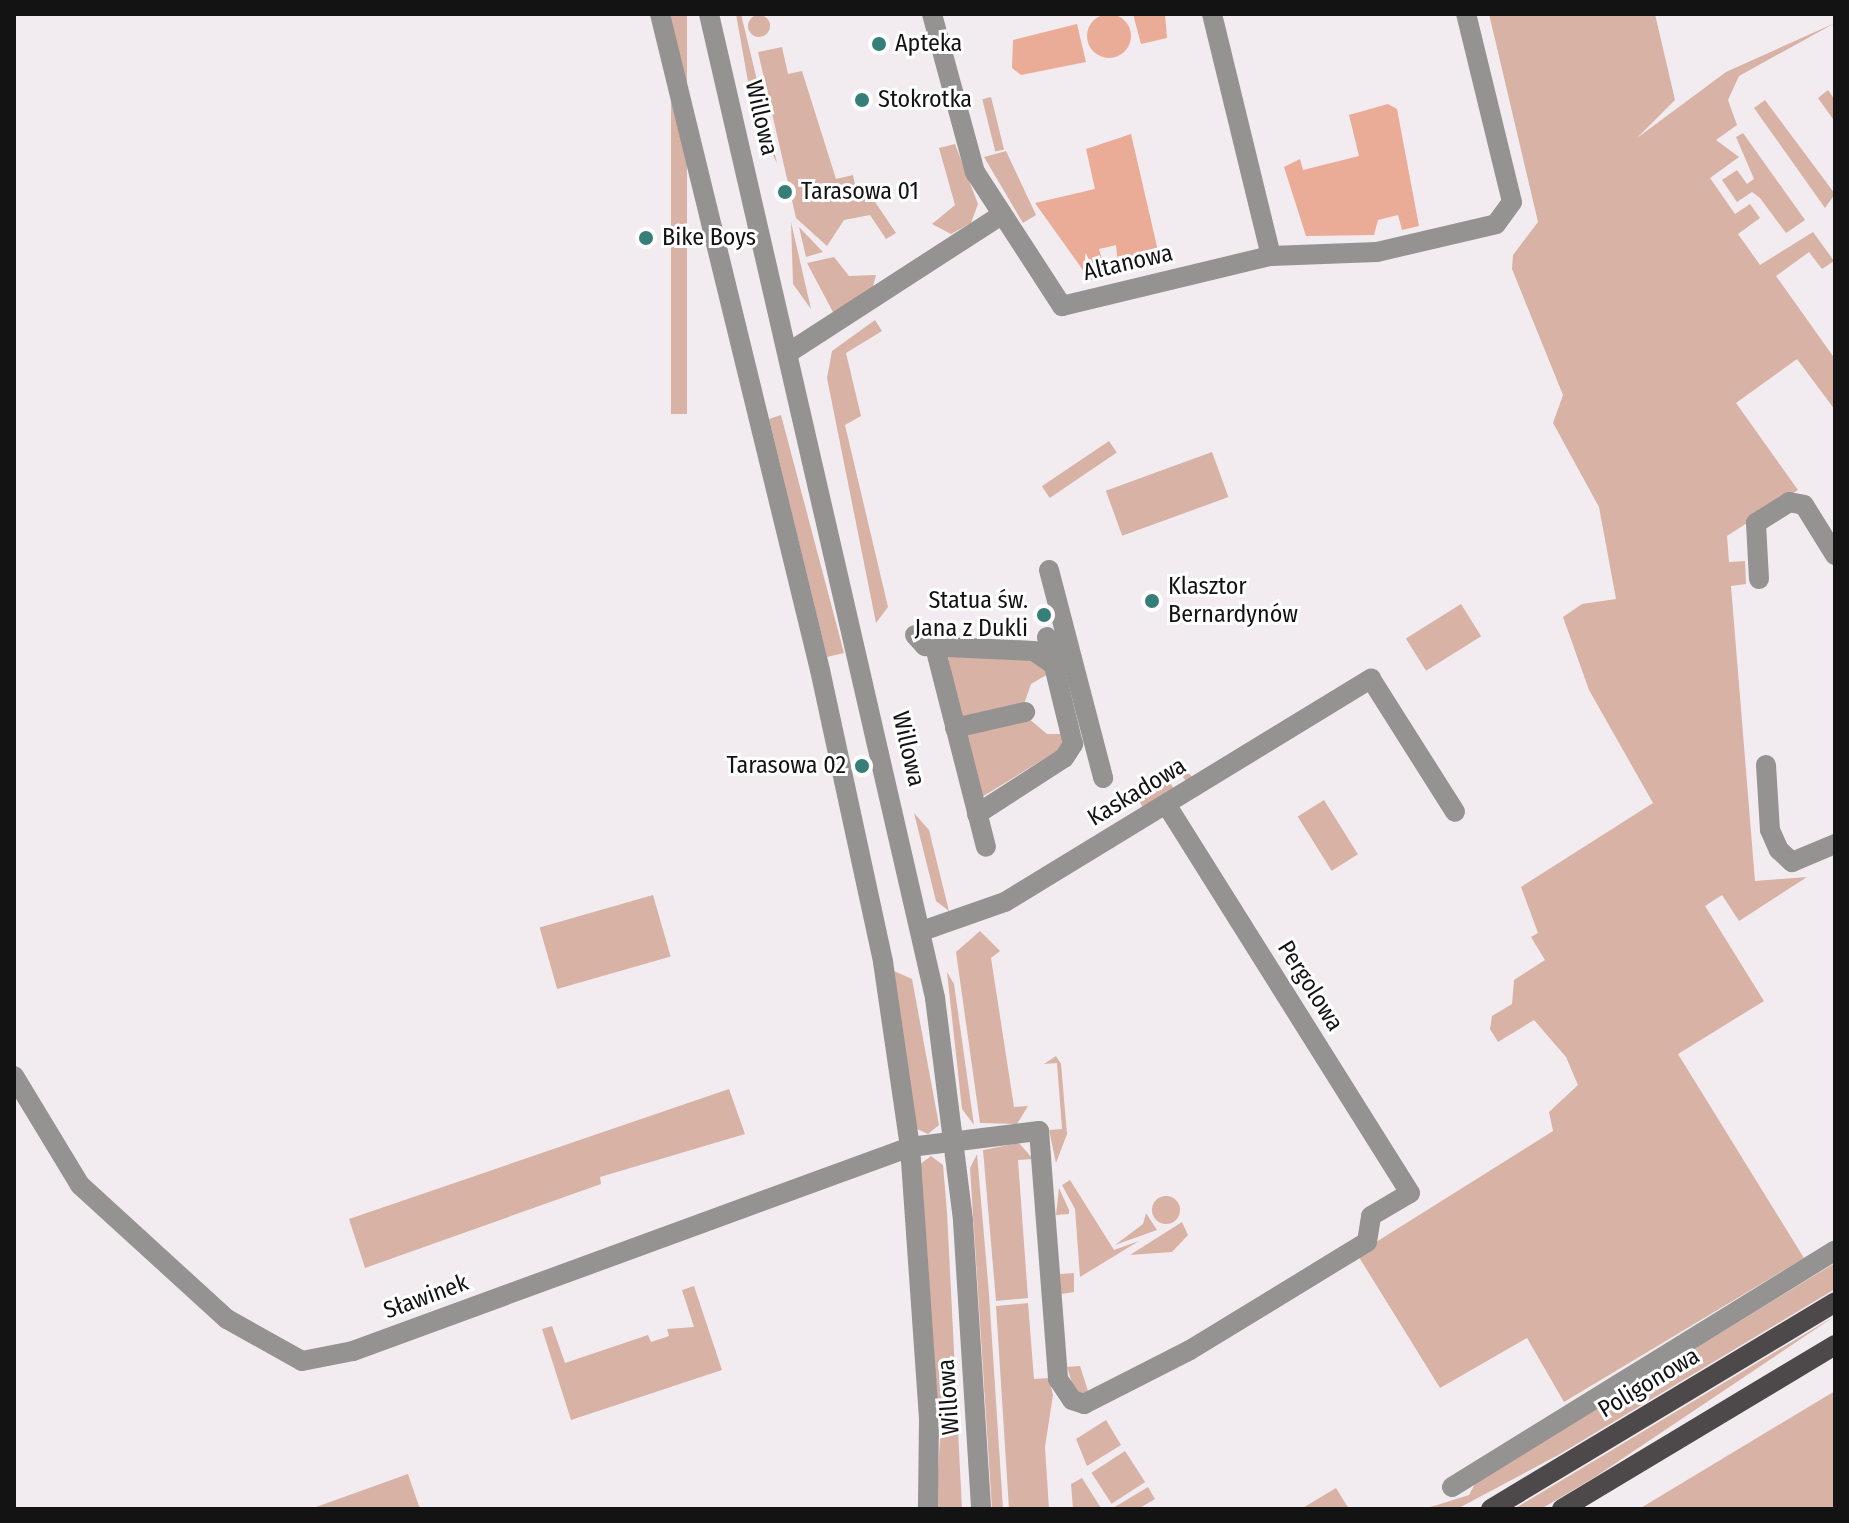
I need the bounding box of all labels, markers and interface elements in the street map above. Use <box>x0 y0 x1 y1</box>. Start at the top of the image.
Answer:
place label: Apteka <box>895 30 962 58</box>
marker: Apteka <box>870 35 888 53</box>
street label: Willowa <box>738 78 784 158</box>
place label: Stokrotka <box>878 86 972 114</box>
marker: Stokrotka <box>853 91 871 109</box>
place label: Tarasowa 01 <box>801 178 919 206</box>
marker: Tarasowa 01 <box>776 183 794 201</box>
place label: Bike Boys <box>662 224 756 252</box>
marker: Bike Boys <box>637 229 655 247</box>
street label: Altanowa <box>1081 239 1175 287</box>
place label: Klasztor Bernardynów <box>1168 573 1298 629</box>
place label: Statua św. Jana z Dukli <box>914 587 1028 643</box>
marker: Klasztor Bernardynów <box>1143 592 1161 610</box>
marker: Statua św. Jana z Dukli <box>1035 606 1053 624</box>
street label: Willowa <box>885 709 931 789</box>
street label: Kaskadowa <box>1083 751 1191 833</box>
place label: Tarasowa 02 <box>727 752 846 780</box>
marker: Tarasowa 02 <box>853 757 871 775</box>
street label: Pergolowa <box>1271 935 1349 1037</box>
street label: Sławinek <box>380 1268 472 1326</box>
street label: Poligonowa <box>1593 1342 1705 1424</box>
street label: Willowa <box>932 1358 966 1436</box>

